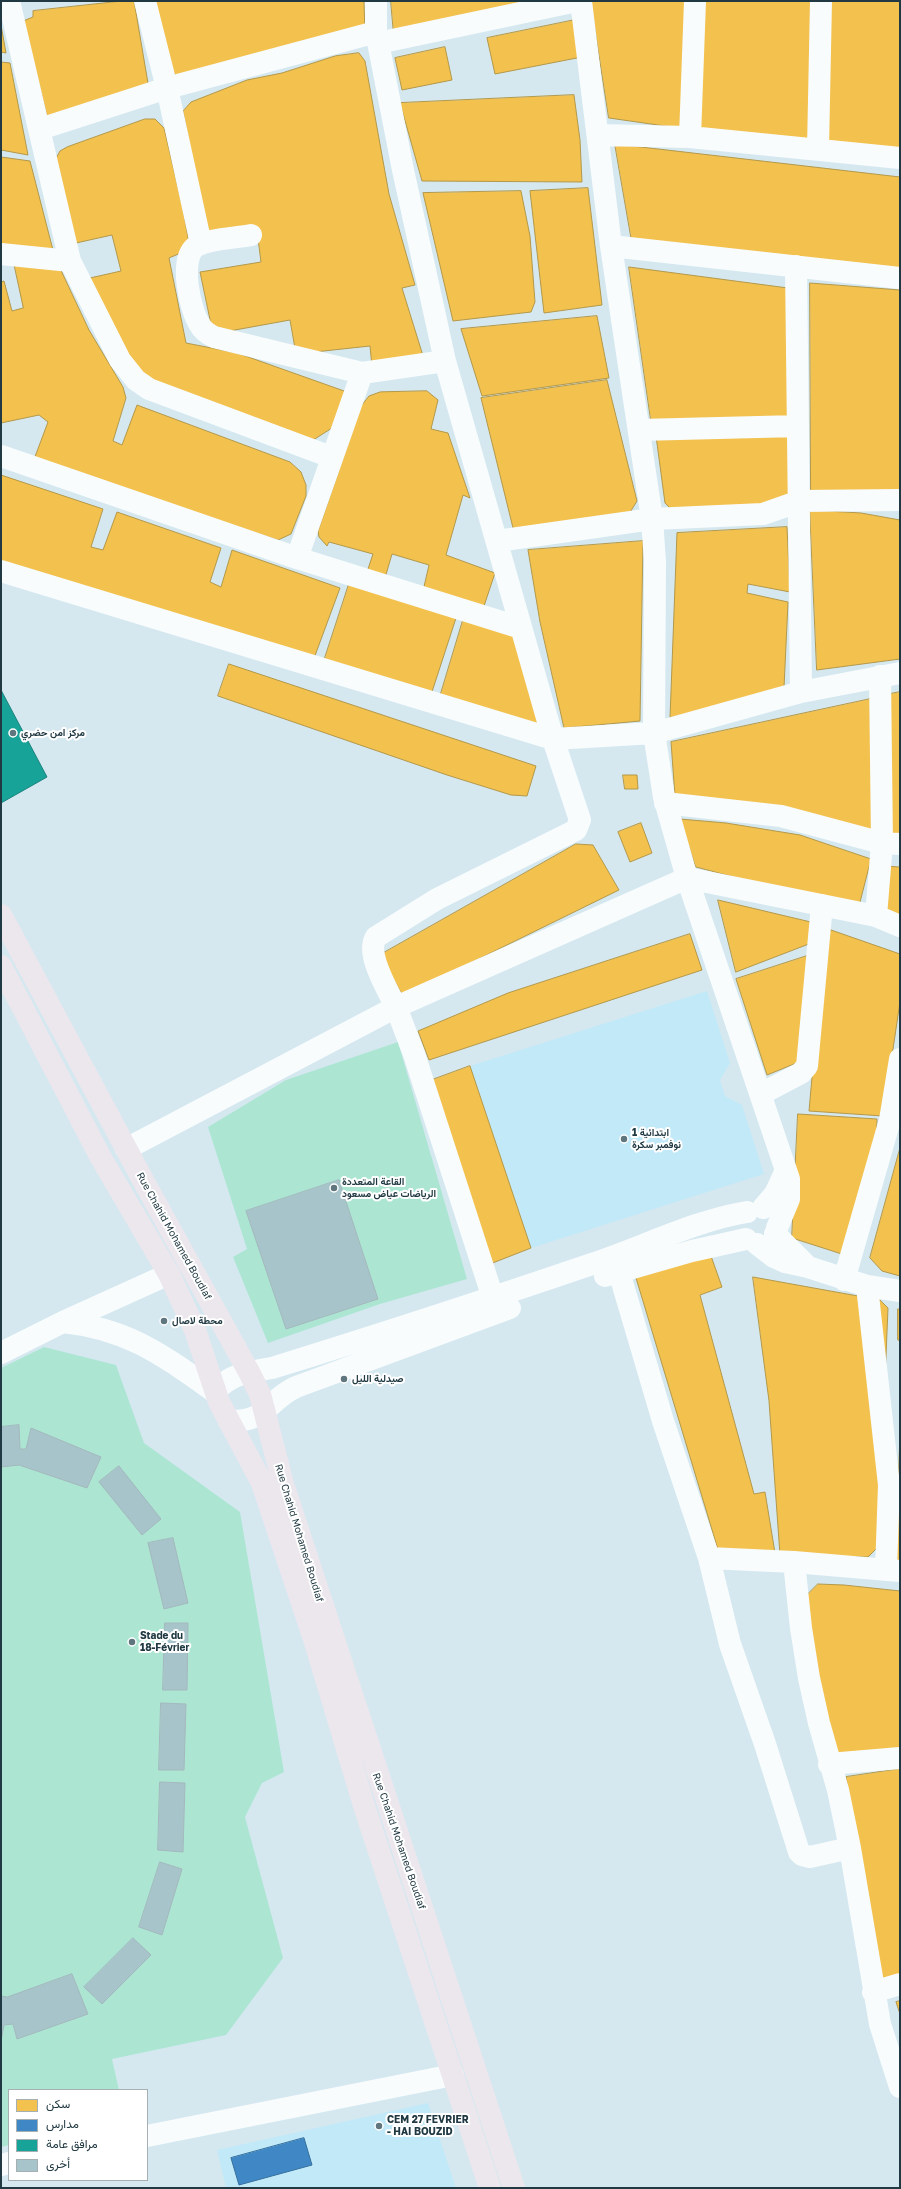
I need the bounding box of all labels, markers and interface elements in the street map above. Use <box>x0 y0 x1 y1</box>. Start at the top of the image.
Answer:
place label: مركز امن حضري <box>21 727 85 739</box>
marker: مركز امن حضري <box>8 728 18 738</box>
place label: ابتدائية 1 نوفمبر سكرة <box>632 1127 681 1150</box>
marker: ابتدائية 1 نوفمبر سكرة <box>619 1134 629 1144</box>
street label: Rue Chahid Mohamed Boudiaf <box>134 1170 214 1302</box>
place label: القاعة المتعددة الرياضات عياض مسعود <box>342 1176 436 1200</box>
marker: القاعة المتعددة الرياضات عياض مسعود <box>329 1183 339 1193</box>
place label: محطة لاصال <box>172 1315 223 1327</box>
marker: محطة لاصال <box>159 1316 169 1326</box>
place label: صيدلية الليل <box>352 1373 404 1385</box>
marker: صيدلية الليل <box>339 1374 349 1384</box>
street label: Rue Chahid Mohamed Boudiaf <box>272 1463 326 1603</box>
place label: Stade du 18-Février <box>140 1630 189 1654</box>
marker: Stade du 18-Février <box>127 1637 137 1647</box>
street label: Rue Chahid Mohamed Boudiaf <box>370 1771 428 1911</box>
legend <box>8 2089 148 2181</box>
text: سكن <box>46 2096 70 2111</box>
place label: CEM 27 FEVRIER - HAI BOUZID <box>387 2114 469 2138</box>
text: مدارس <box>46 2116 79 2131</box>
marker: CEM 27 FEVRIER - HAI BOUZID <box>374 2121 384 2131</box>
text: مرافق عامة <box>46 2136 98 2151</box>
text: أخرى <box>46 2156 70 2171</box>

